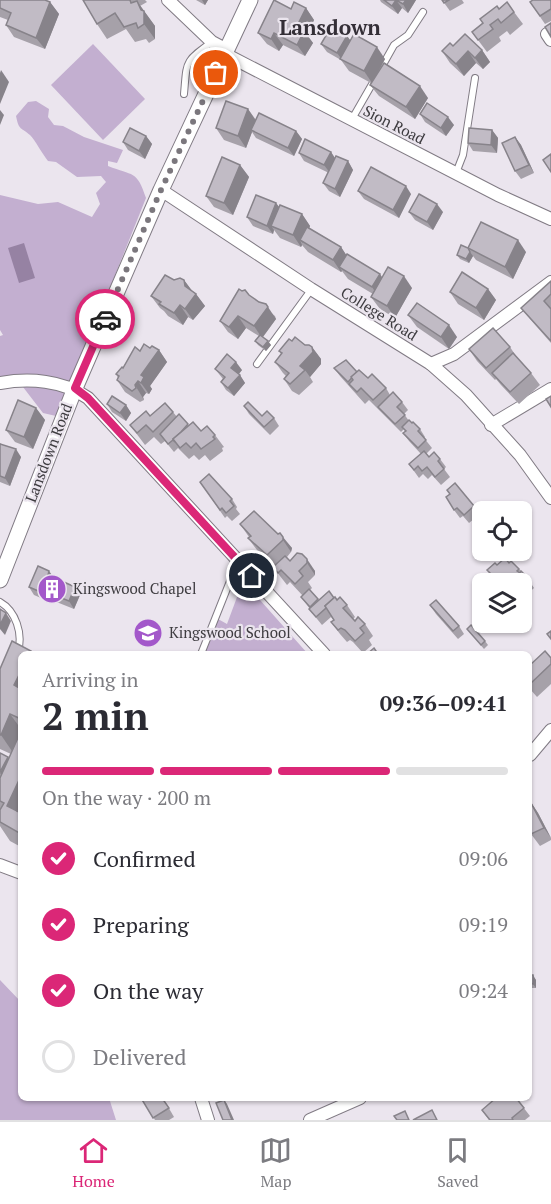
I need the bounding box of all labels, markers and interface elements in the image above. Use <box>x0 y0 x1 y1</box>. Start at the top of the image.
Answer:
district label: Lansdown <box>279 13 381 41</box>
pin <box>190 47 241 98</box>
icon: bag <box>199 56 232 89</box>
street label: Sion Road <box>360 100 429 148</box>
street label: College Road <box>337 282 422 345</box>
courier <box>75 289 135 349</box>
icon: car <box>89 303 122 336</box>
street label: Lansdown Road <box>20 400 76 505</box>
map controls <box>472 501 532 633</box>
button: locate <box>472 501 532 561</box>
pin <box>226 550 277 601</box>
icon: home <box>235 559 268 592</box>
building icon: Kingswood Chapel <box>36 573 68 605</box>
button: layers <box>472 573 532 633</box>
place label: Kingswood Chapel <box>73 578 196 598</box>
school or university icon: Kingswood School <box>132 617 164 649</box>
place label: Kingswood School <box>169 622 291 642</box>
text: Arriving in <box>42 666 138 693</box>
text: 09:36–09:41 <box>380 688 508 717</box>
text: 2 min <box>42 689 149 741</box>
text: On the way · 200 m <box>42 784 211 811</box>
icon: check <box>42 842 75 875</box>
text: Confirmed <box>93 844 196 873</box>
text: 09:06 <box>459 845 508 872</box>
icon: check <box>42 908 75 941</box>
text: Preparing <box>93 910 189 939</box>
text: 09:19 <box>459 911 508 938</box>
icon: check <box>42 974 75 1007</box>
text: On the way <box>93 976 203 1005</box>
text: 09:24 <box>459 977 508 1004</box>
text: Delivered <box>93 1042 186 1071</box>
tab: Home <box>72 1134 115 1192</box>
tab: Map <box>259 1134 292 1192</box>
tab: Saved <box>437 1134 479 1192</box>

